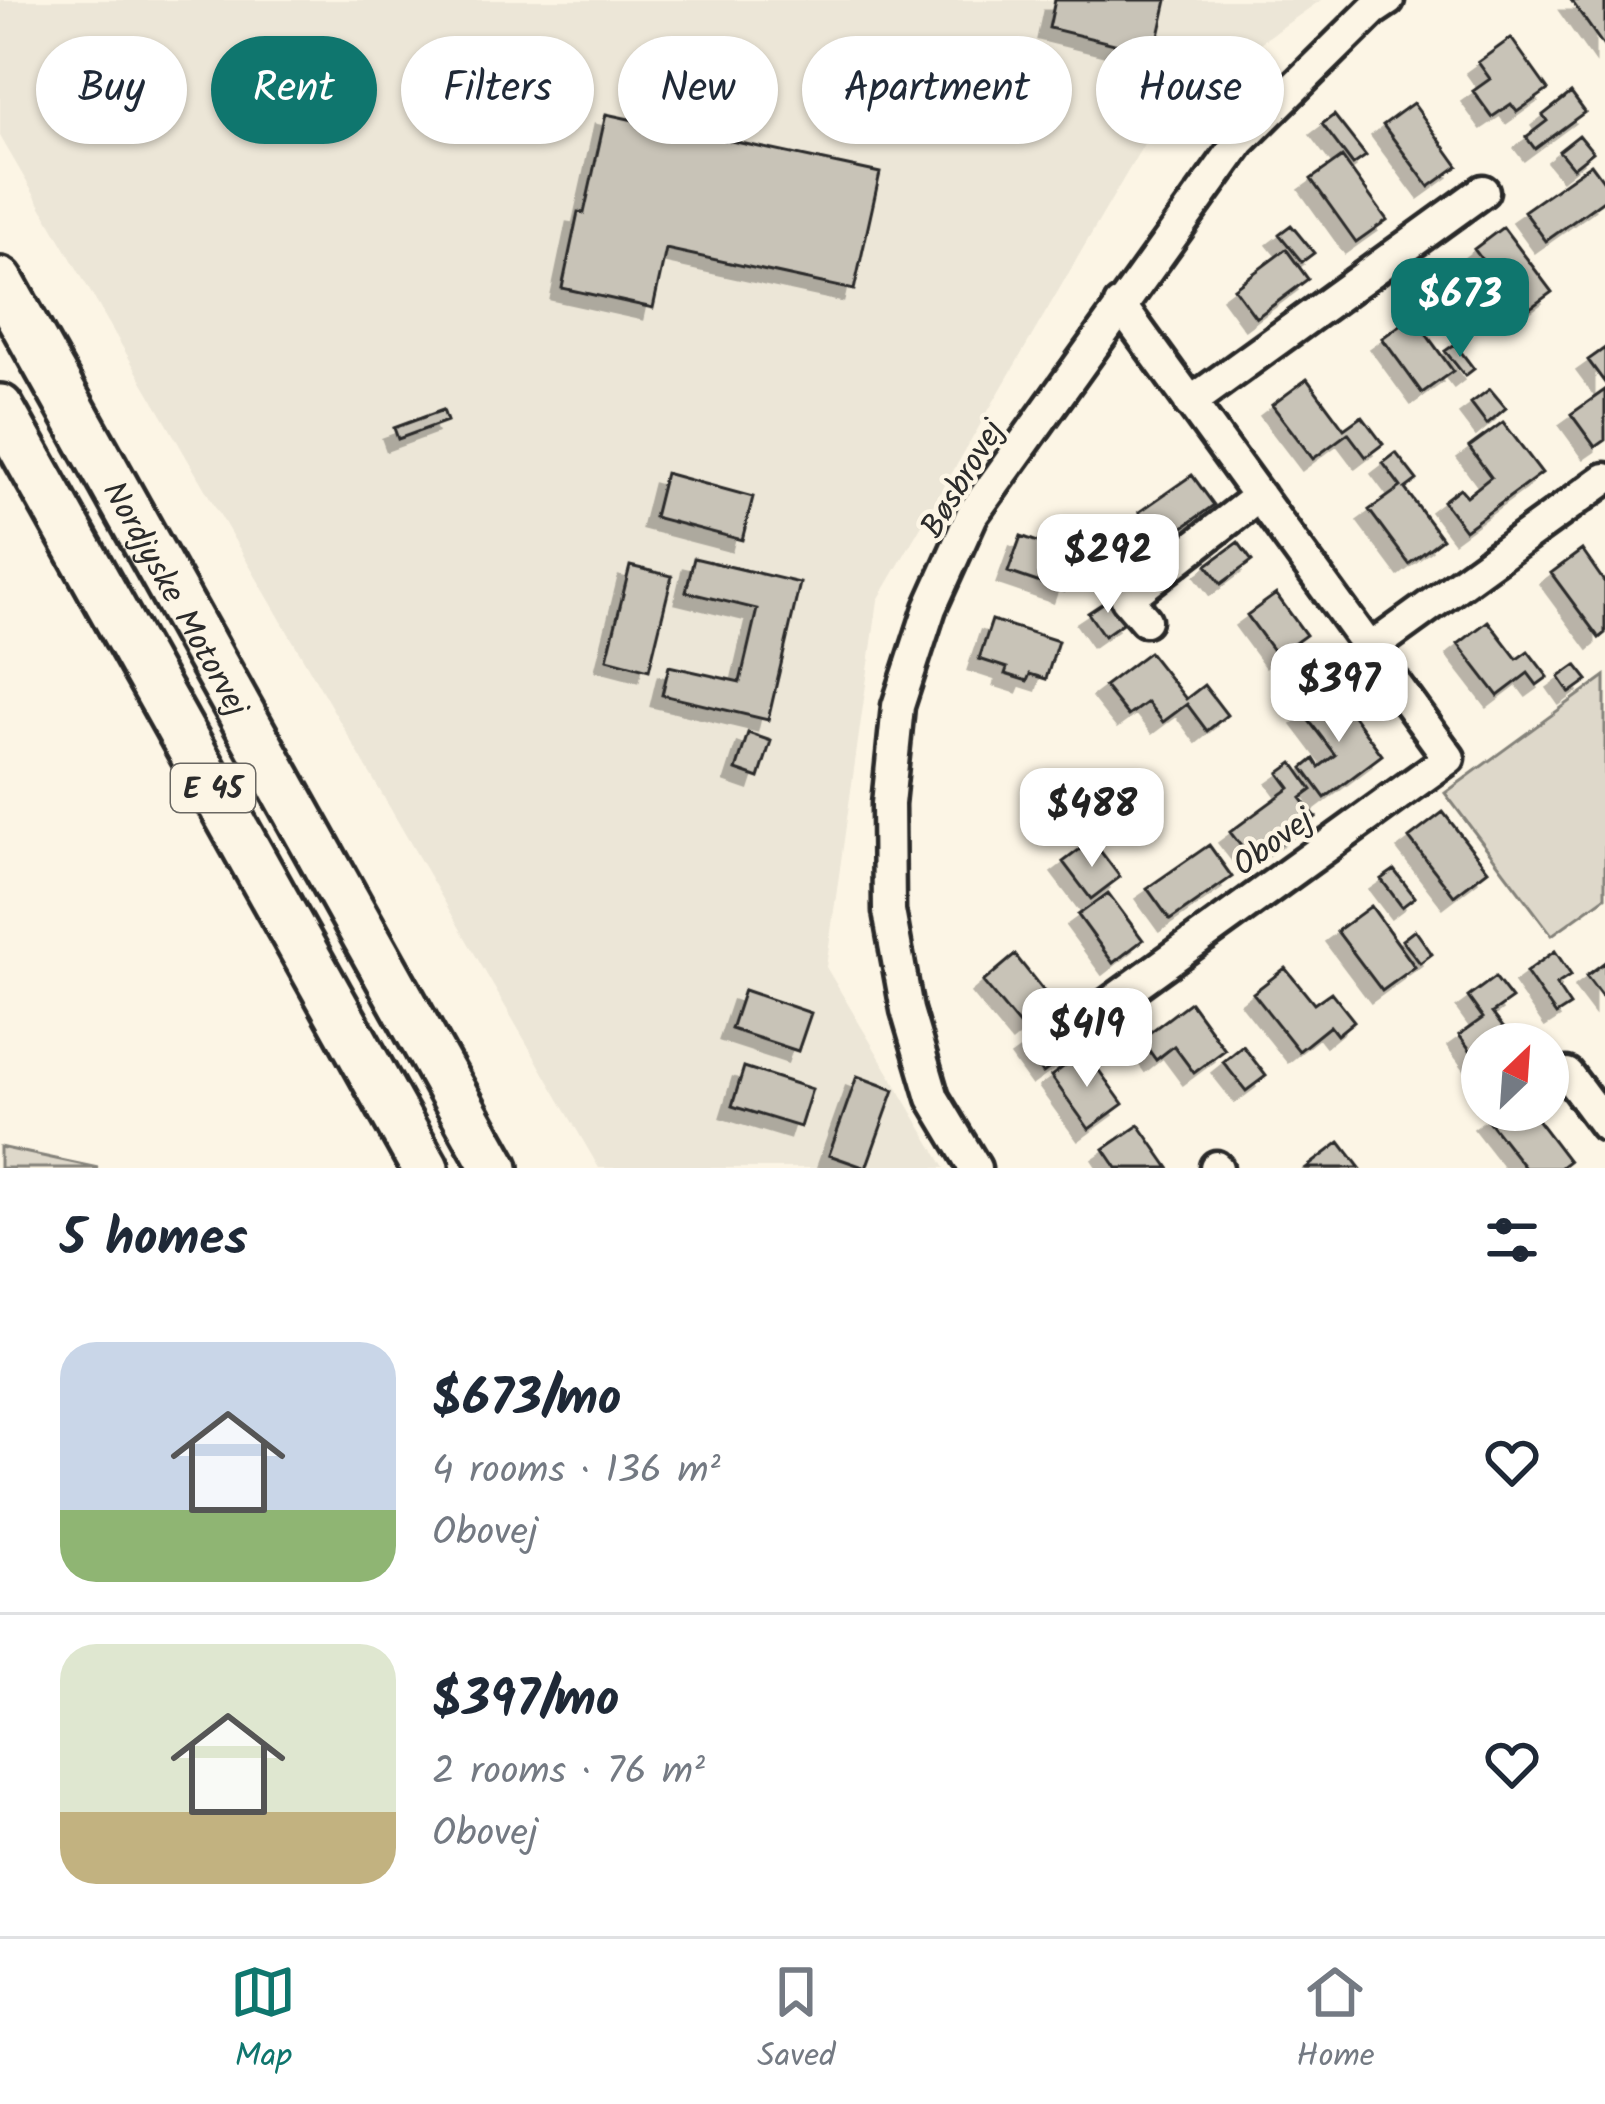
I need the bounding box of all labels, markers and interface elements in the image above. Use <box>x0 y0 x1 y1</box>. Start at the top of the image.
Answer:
chip: Buy <box>36 36 187 144</box>
chip: Rent <box>211 36 377 144</box>
chip: Filters <box>401 36 594 144</box>
chip: New <box>618 36 778 144</box>
chip: Apartment <box>802 36 1072 144</box>
chip: House <box>1096 36 1284 144</box>
pin: $673 <box>1389 258 1531 360</box>
text: $673 <box>1418 266 1502 328</box>
street label: Bøsbrovej <box>908 409 1021 549</box>
street label: Nordjyske Motorvej <box>87 472 262 729</box>
pin: $292 <box>1037 514 1179 616</box>
text: $292 <box>1064 522 1152 584</box>
pin: $397 <box>1268 643 1410 745</box>
text: $397 <box>1298 651 1380 713</box>
road number: E 45 <box>171 764 255 812</box>
pin: $488 <box>1021 768 1163 870</box>
text: $488 <box>1047 776 1137 838</box>
street label: Obovej <box>1222 795 1327 892</box>
pin: $419 <box>1016 988 1158 1090</box>
text: $419 <box>1049 996 1125 1058</box>
north arrow <box>1461 1023 1569 1131</box>
map controls <box>1461 1023 1569 1131</box>
text: 5 homes <box>60 1200 248 1281</box>
icon: filters <box>1479 1207 1545 1273</box>
text: $673/mo <box>432 1360 621 1441</box>
icon: home <box>156 1390 300 1534</box>
icon: heart <box>1479 1429 1545 1495</box>
text: 4 rooms · 136 m² <box>432 1441 720 1503</box>
text: Obovej <box>432 1503 538 1565</box>
text: $397/mo <box>432 1661 619 1742</box>
icon: home <box>156 1692 300 1836</box>
icon: heart <box>1479 1731 1545 1797</box>
text: 2 rooms · 76 m² <box>432 1742 705 1804</box>
text: Obovej <box>432 1804 538 1866</box>
tab: Map <box>230 1959 296 2084</box>
tab: Saved <box>757 1959 836 2084</box>
tab: Home <box>1296 1959 1375 2084</box>

